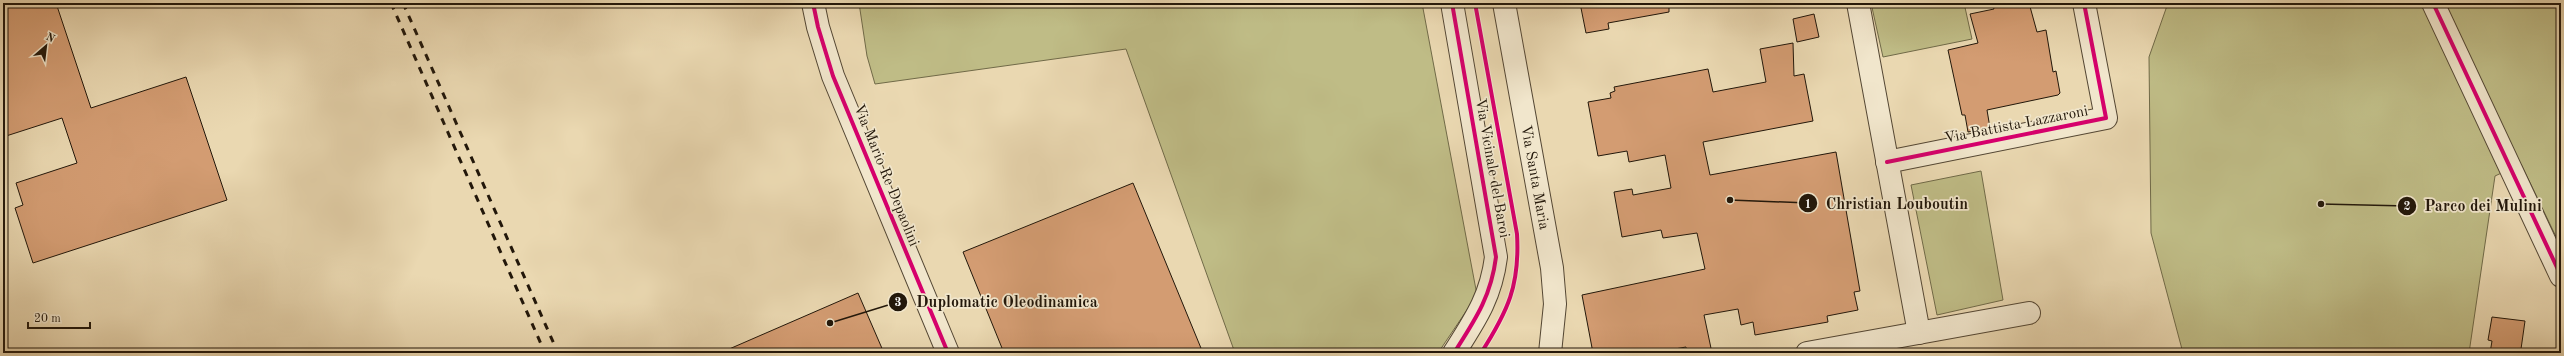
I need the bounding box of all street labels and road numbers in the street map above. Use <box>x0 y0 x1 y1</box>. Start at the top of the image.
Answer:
street label: Via Vicinale del Baroi <box>1472 97 1511 239</box>
street label: Via Mario Re Depaolini <box>850 102 921 249</box>
street label: Via Battista Lazzaroni <box>1943 104 2089 147</box>
street label: Via Santa Maria <box>1517 124 1551 231</box>

